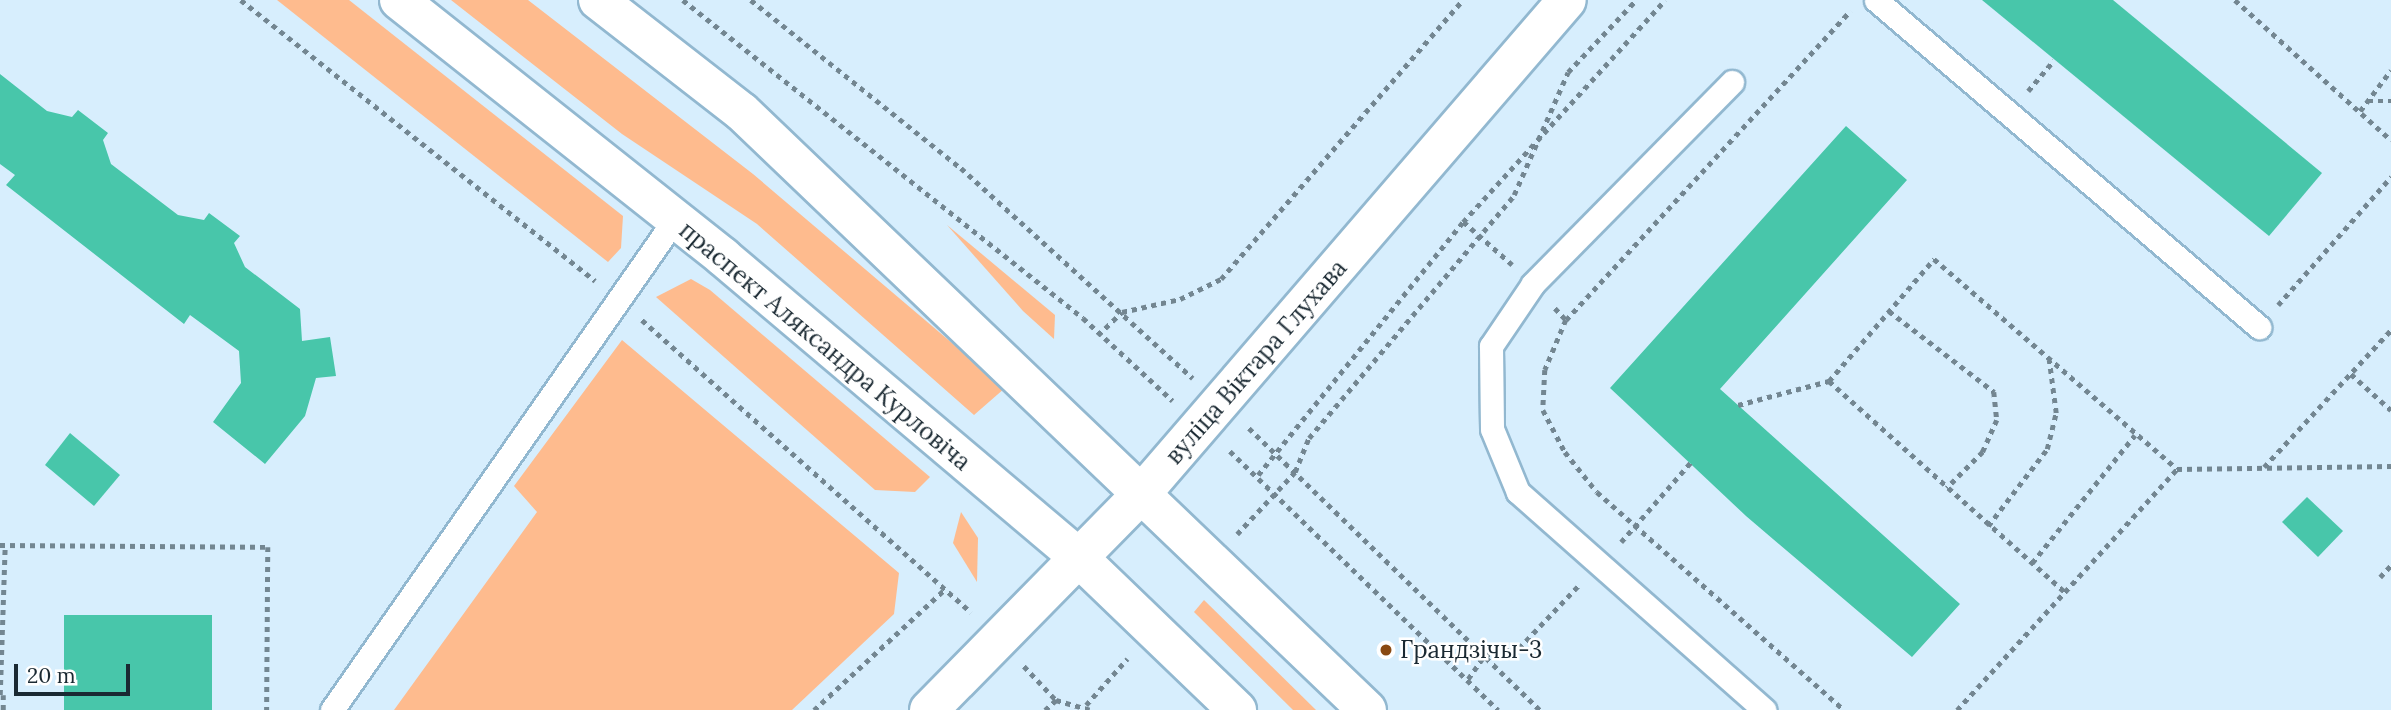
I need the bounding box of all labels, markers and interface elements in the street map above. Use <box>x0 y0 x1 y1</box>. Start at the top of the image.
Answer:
street label: праспект Аляксандра Курловіча <box>674 216 976 476</box>
street label: вуліца Віктара Глухава <box>1159 254 1353 470</box>
place label: Грандзічы-3 <box>1400 636 1542 664</box>
marker: Грандзічы-3 <box>1378 642 1394 658</box>
scale bar <box>18 650 133 694</box>
text: 20 m <box>27 662 76 689</box>

